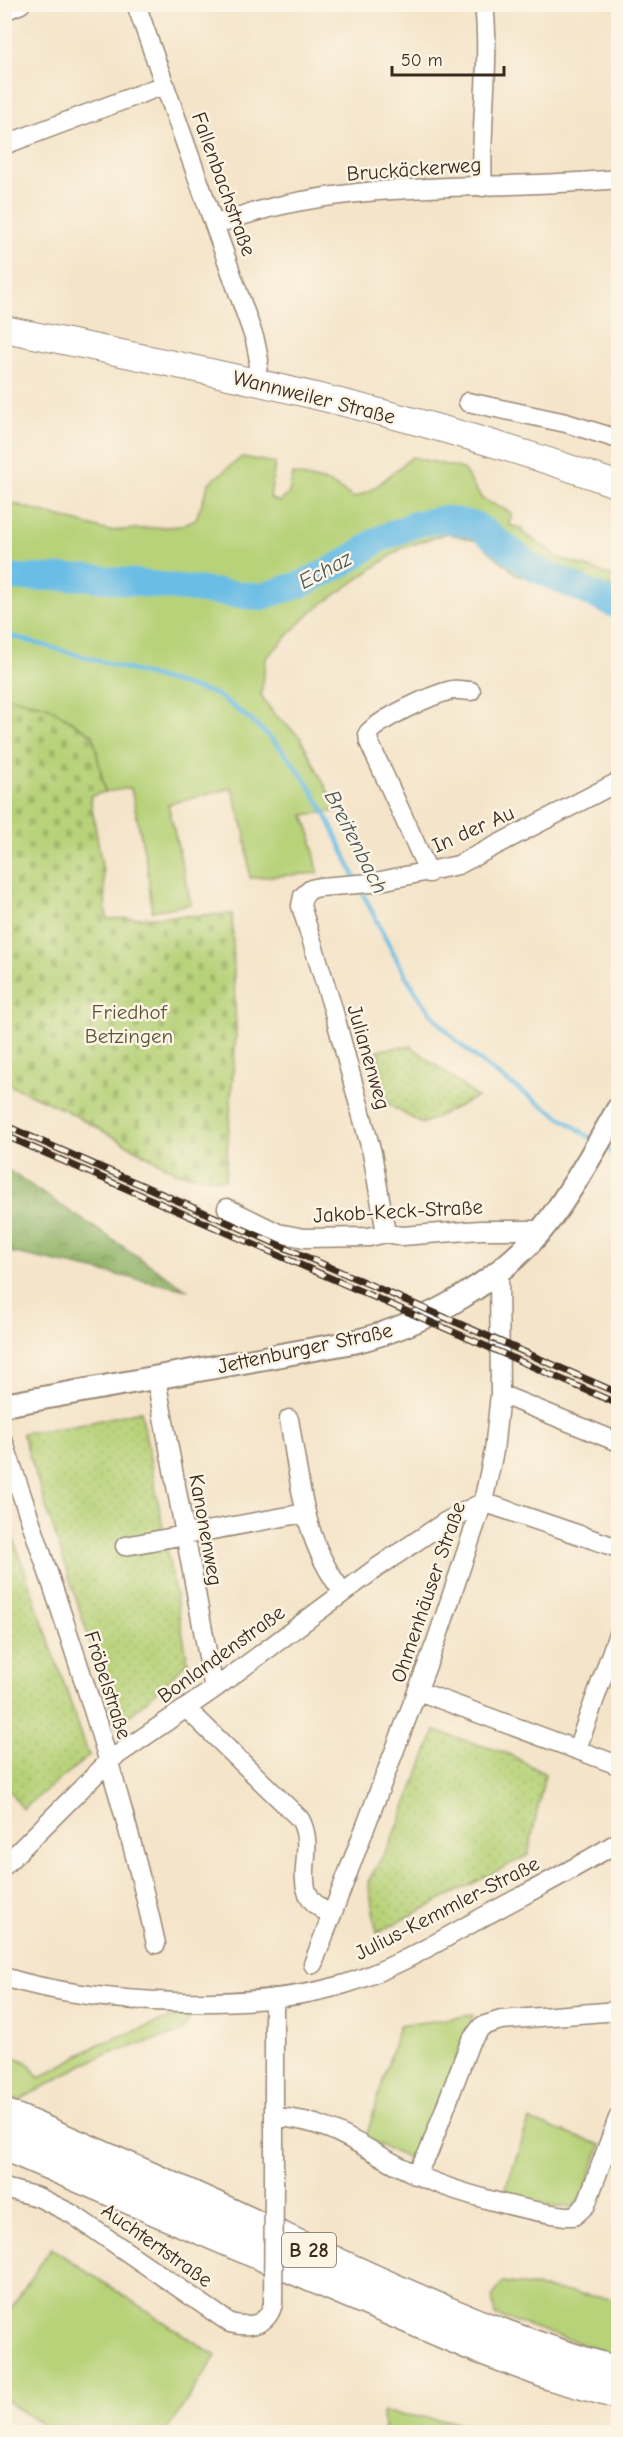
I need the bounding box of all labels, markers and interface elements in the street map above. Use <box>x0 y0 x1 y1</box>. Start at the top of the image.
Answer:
scale bar <box>392 39 504 77</box>
text: 50 m <box>401 50 443 71</box>
street label: Fallenbachstraße <box>187 109 261 259</box>
street label: Bruckäckerweg <box>346 152 482 186</box>
street label: Wannweiler Straße <box>230 365 398 429</box>
water label: Echaz <box>294 545 357 595</box>
water label: Breitenbach <box>319 786 393 898</box>
street label: In der Au <box>428 800 518 858</box>
park label: Friedhof Betzingen <box>85 1000 173 1048</box>
street label: Julianenweg <box>343 1002 395 1112</box>
street label: Jakob-Keck-Straße <box>313 1195 483 1227</box>
street label: Jettenburger Straße <box>215 1318 395 1378</box>
street label: Kanonenweg <box>184 1472 228 1588</box>
street label: Ohmenhäuser Straße <box>386 1498 470 1686</box>
street label: Bonlandenstraße <box>153 1600 289 1708</box>
street label: Fröbelstraße <box>79 1628 137 1742</box>
street label: Julius-Kemmler-Straße <box>351 1851 543 1965</box>
street label: Auchtertstraße <box>97 2198 217 2292</box>
road number: B 28 <box>282 2233 336 2267</box>

